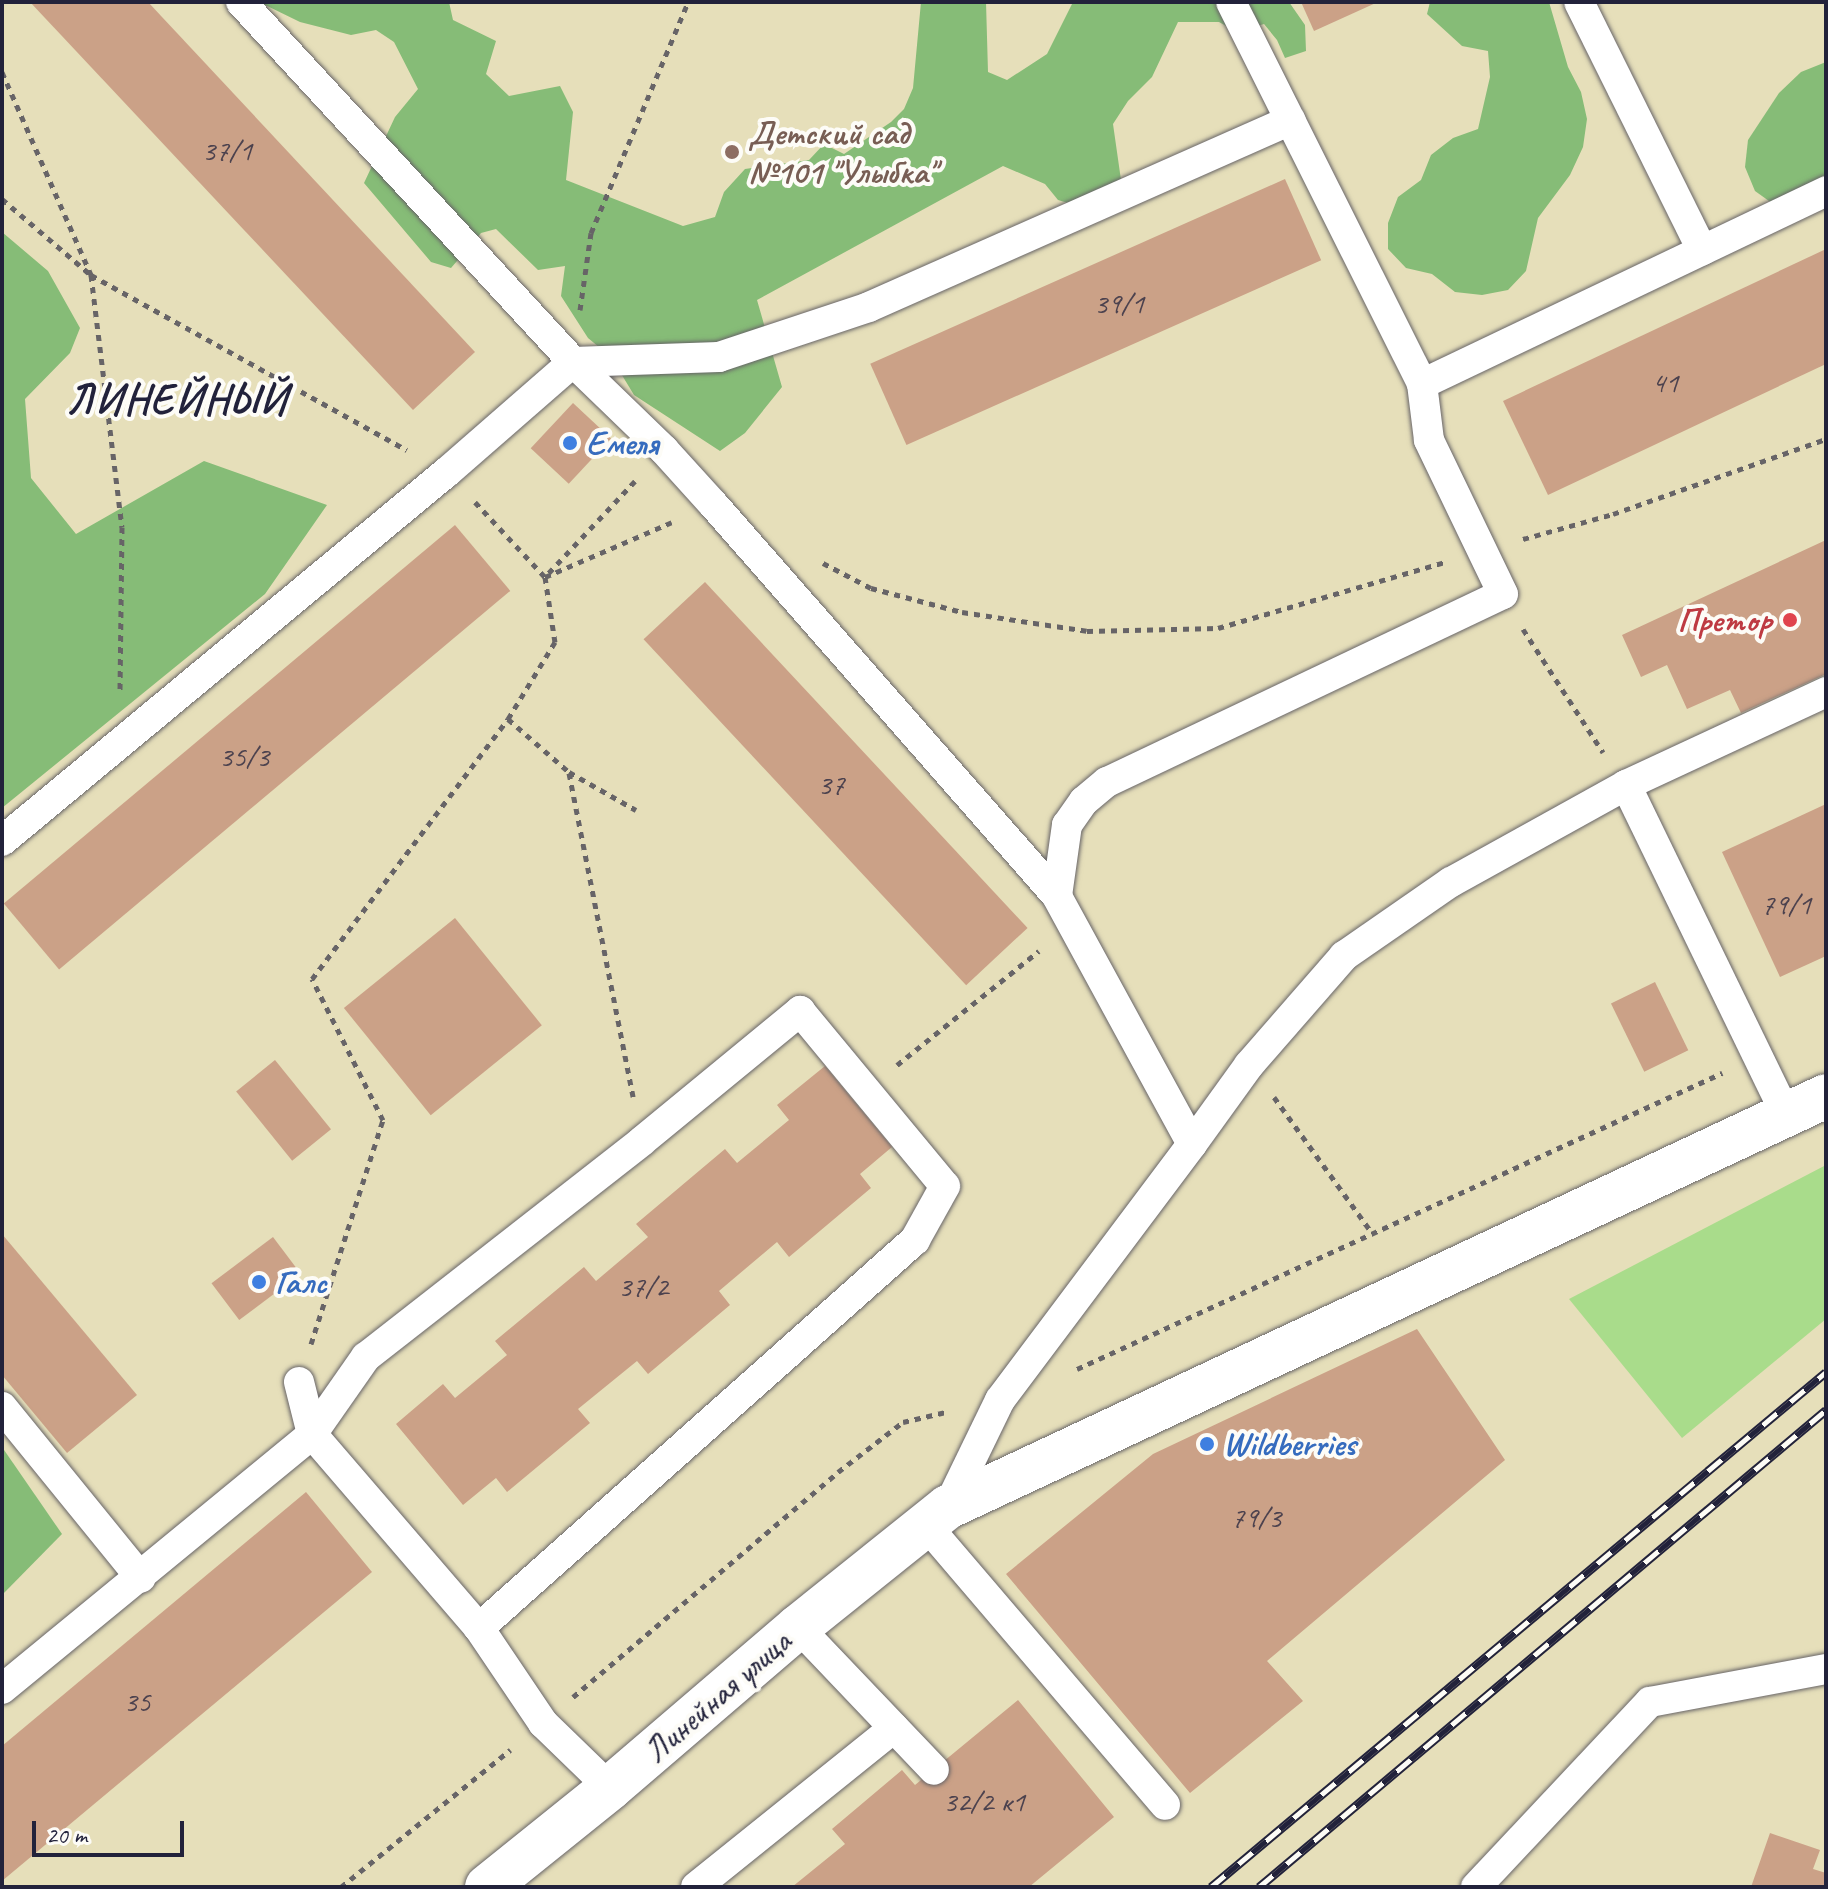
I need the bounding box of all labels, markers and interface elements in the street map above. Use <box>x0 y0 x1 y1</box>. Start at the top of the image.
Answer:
place label: Детский сад №101 "Улыбка" <box>748 112 936 192</box>
house number: 37/1 <box>202 132 252 168</box>
marker: Детский сад №101 "Улыбка" <box>723 143 741 161</box>
house number: 39/1 <box>1094 285 1144 321</box>
house number: 41 <box>1652 364 1678 400</box>
district label: ЛИНЕЙНЫЙ <box>63 375 291 425</box>
place label: Емеля <box>586 423 659 463</box>
marker: Емеля <box>561 434 579 452</box>
place label: Претор <box>1677 600 1772 640</box>
marker: Претор <box>1779 609 1801 631</box>
house number: 35/3 <box>219 738 269 774</box>
house number: 37 <box>818 766 844 802</box>
house number: 79/1 <box>1761 886 1811 922</box>
place label: Галс <box>275 1262 327 1302</box>
house number: 37/2 <box>618 1268 668 1304</box>
marker: Галс <box>250 1273 268 1291</box>
place label: Wildberries <box>1223 1424 1356 1464</box>
marker: Wildberries <box>1198 1435 1216 1453</box>
house number: 79/3 <box>1231 1499 1281 1535</box>
street label: Линейная улица <box>634 1620 800 1772</box>
house number: 35 <box>124 1683 150 1719</box>
house number: 32/2 к1 <box>943 1783 1025 1819</box>
scale bar <box>36 1805 188 1855</box>
text: 20 m <box>46 1820 87 1850</box>

